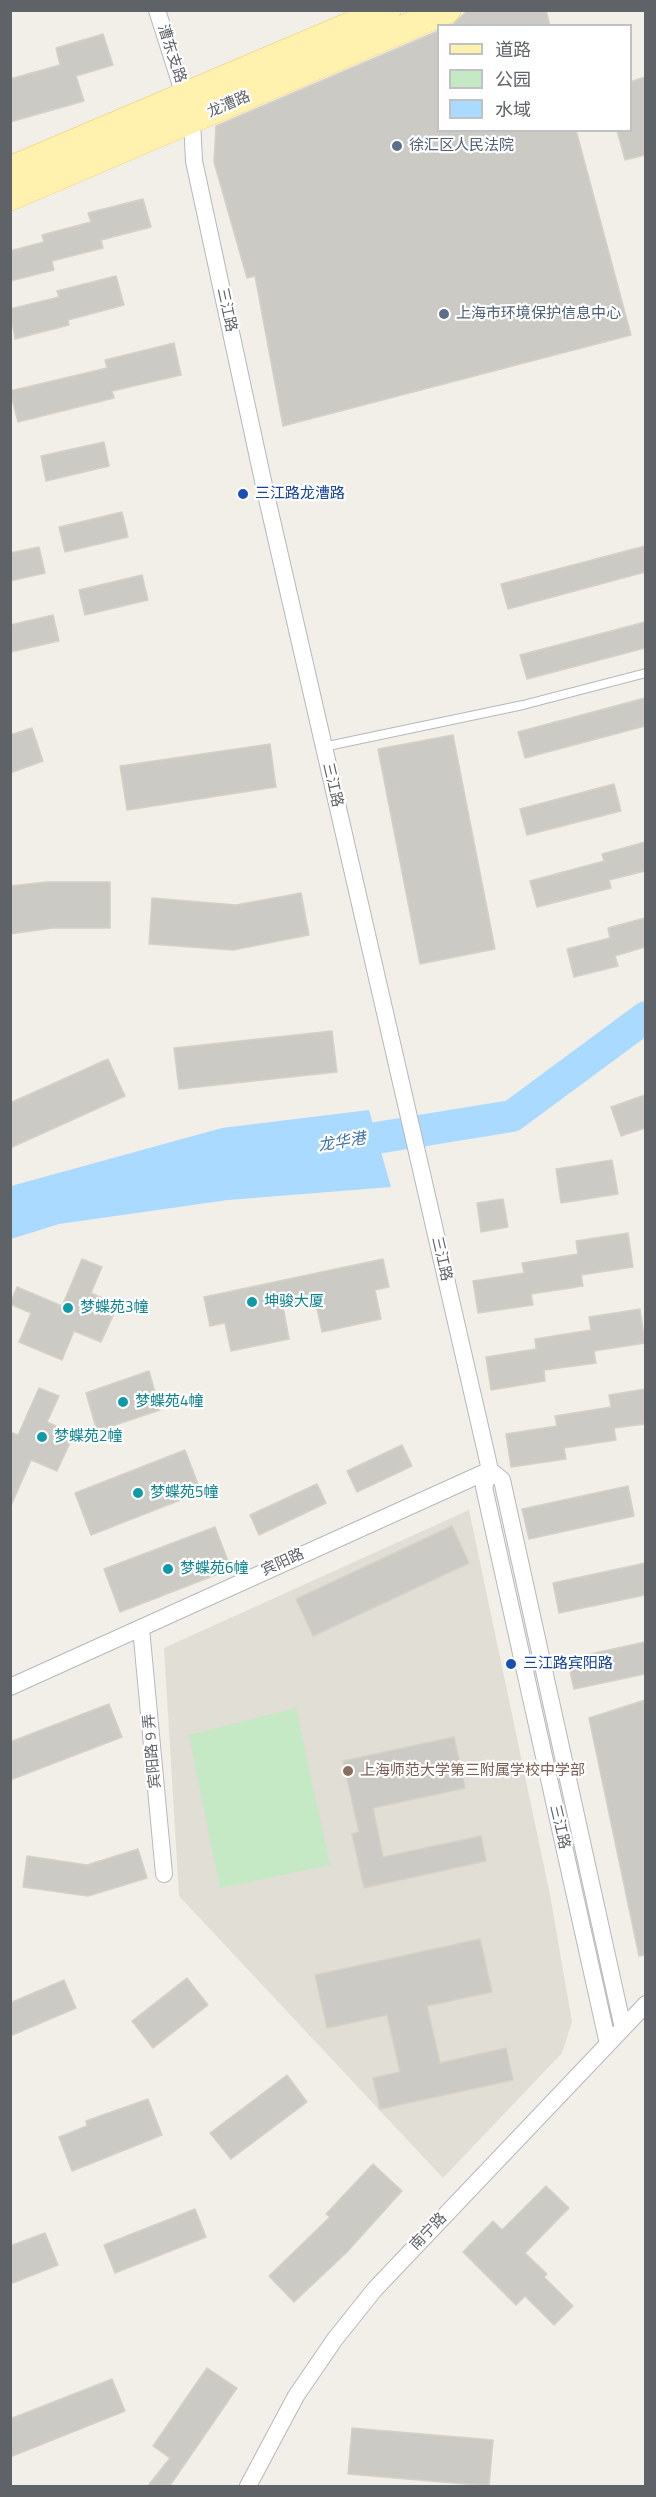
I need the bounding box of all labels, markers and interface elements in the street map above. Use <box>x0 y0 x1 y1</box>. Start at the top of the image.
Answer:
street label: 漕东支路 <box>153 23 189 85</box>
legend <box>437 24 632 132</box>
text: 道路 <box>495 36 531 63</box>
text: 公园 <box>495 66 531 93</box>
street label: 龙漕路 <box>205 88 253 122</box>
text: 水域 <box>495 96 531 123</box>
place label: 徐汇区人民法院 <box>409 137 514 155</box>
marker: 徐汇区人民法院 <box>390 139 404 153</box>
street label: 三江路 <box>213 286 239 334</box>
place label: 上海市环境保护信息中心 <box>456 305 621 323</box>
marker: 上海市环境保护信息中心 <box>437 307 451 321</box>
place label: 三江路龙漕路 <box>255 485 345 503</box>
marker: 三江路龙漕路 <box>236 487 250 501</box>
street label: 三江路 <box>318 761 346 809</box>
water label: 龙华港 <box>317 1130 367 1156</box>
street label: 三江路 <box>427 1235 455 1283</box>
place label: 坤骏大厦 <box>264 1293 324 1311</box>
marker: 坤骏大厦 <box>245 1295 259 1309</box>
place label: 梦蝶苑3幢 <box>80 1299 148 1317</box>
marker: 梦蝶苑3幢 <box>61 1301 75 1315</box>
place label: 梦蝶苑4幢 <box>135 1393 203 1411</box>
marker: 梦蝶苑4幢 <box>116 1395 130 1409</box>
place label: 梦蝶苑2幢 <box>54 1428 122 1446</box>
marker: 梦蝶苑2幢 <box>35 1430 49 1444</box>
place label: 梦蝶苑5幢 <box>150 1484 218 1502</box>
marker: 梦蝶苑5幢 <box>131 1486 145 1500</box>
street label: 宾阳路 <box>259 1546 307 1580</box>
place label: 梦蝶苑6幢 <box>180 1560 248 1578</box>
marker: 梦蝶苑6幢 <box>161 1562 175 1576</box>
place label: 三江路宾阳路 <box>523 1655 613 1673</box>
marker: 三江路宾阳路 <box>504 1657 518 1671</box>
street label: 宾阳路 9 弄 <box>141 1713 165 1789</box>
place label: 上海师范大学第三附属学校中学部 <box>360 1762 585 1780</box>
marker: 上海师范大学第三附属学校中学部 <box>341 1764 355 1778</box>
street label: 三江路 <box>545 1803 573 1851</box>
street label: 南宁路 <box>407 2210 451 2254</box>

